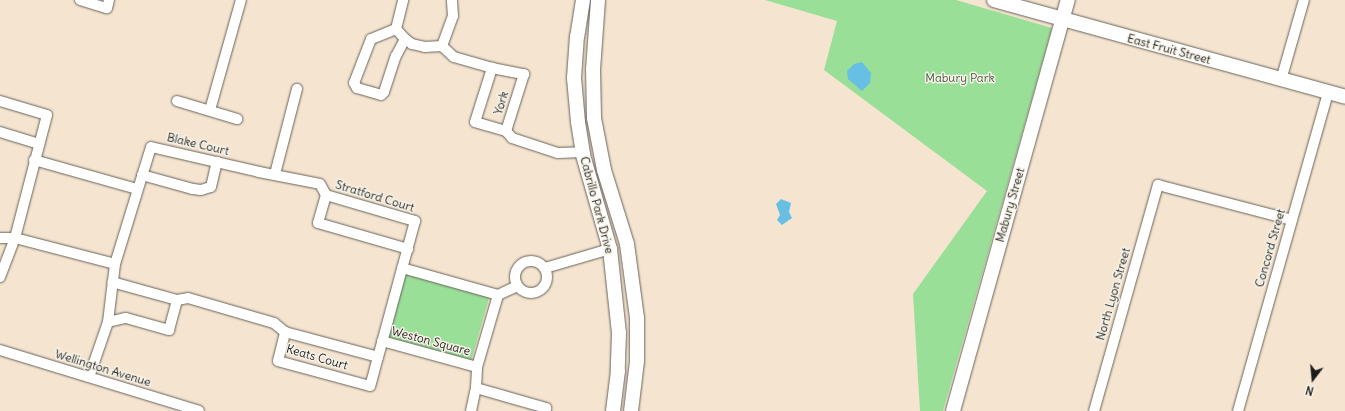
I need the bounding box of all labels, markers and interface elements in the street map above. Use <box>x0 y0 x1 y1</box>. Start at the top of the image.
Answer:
street label: East Fruit Street <box>1126 31 1212 67</box>
park label: Mabury Park <box>925 71 995 85</box>
street label: York <box>491 90 511 116</box>
street label: Blake Court <box>166 130 230 158</box>
street label: Cabrillo Park Drive <box>577 155 617 255</box>
street label: Mabury Street <box>993 166 1027 244</box>
street label: Stratford Court <box>334 177 416 215</box>
street label: Concord Street <box>1252 207 1288 289</box>
street label: North Lyon Street <box>1093 246 1133 342</box>
street label: Weston Square <box>390 324 472 358</box>
street label: Keats Court <box>285 341 349 373</box>
street label: Wellington Avenue <box>53 347 153 389</box>
north arrow <box>1293 359 1333 399</box>
text: N <box>1304 383 1315 398</box>

